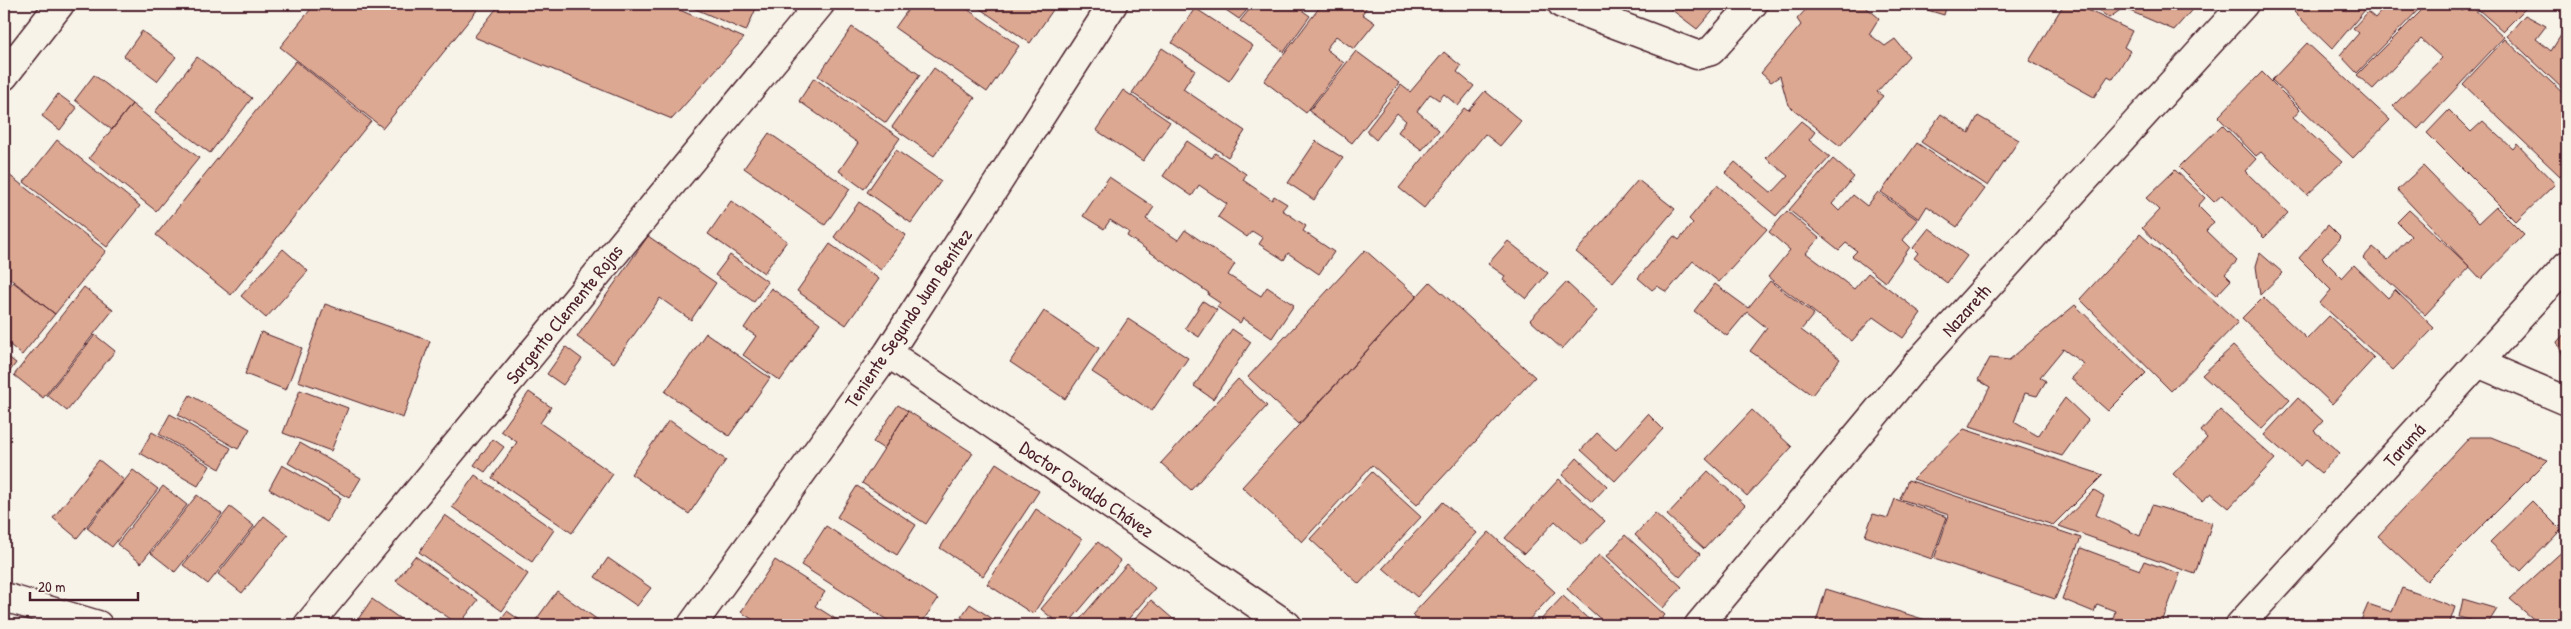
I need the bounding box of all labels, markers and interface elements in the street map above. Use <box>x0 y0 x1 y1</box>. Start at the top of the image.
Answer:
street label: Teniente Segundo Juan Benítez <box>838 223 978 413</box>
street label: Sargento Clemente Rojas <box>500 239 628 389</box>
street label: Nazareth <box>1935 278 1997 342</box>
street label: Tarumá <box>2377 417 2431 473</box>
street label: Doctor Osvaldo Chávez <box>1015 434 1159 544</box>
scale bar <box>30 569 138 601</box>
text: 20 m <box>38 576 65 597</box>

